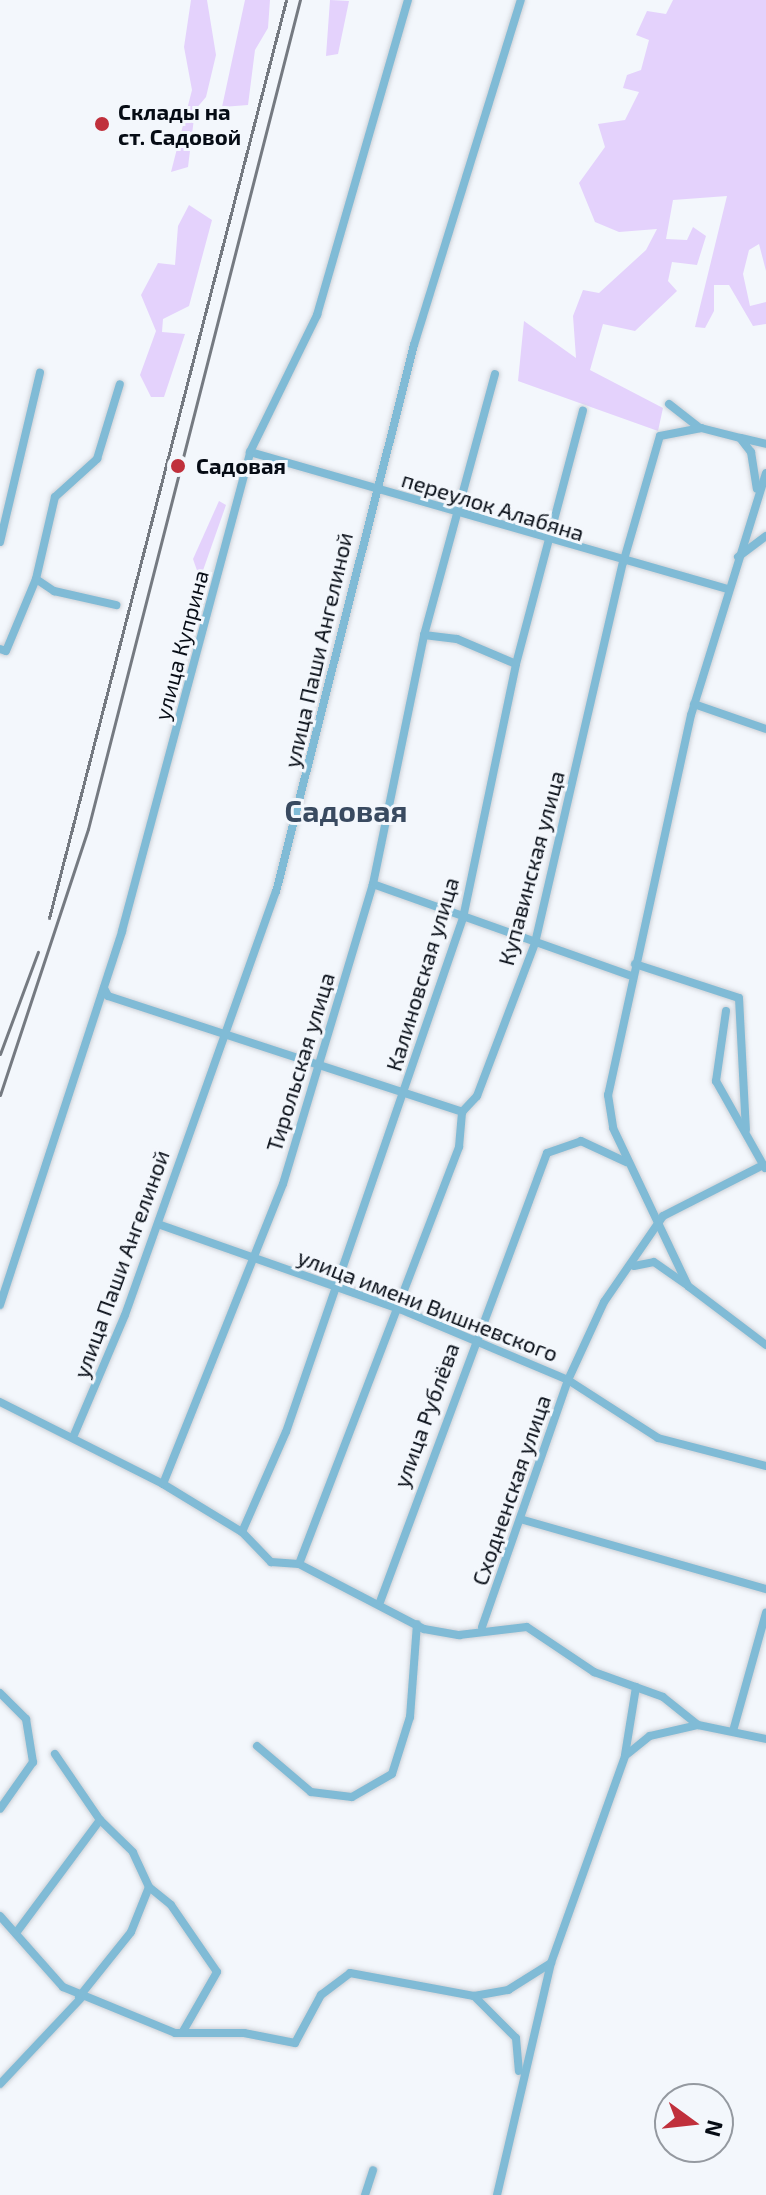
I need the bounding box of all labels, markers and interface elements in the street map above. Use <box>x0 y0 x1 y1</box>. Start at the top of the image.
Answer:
place label: Склады на ст. Садовой <box>118 98 241 150</box>
marker: Склады на ст. Садовой <box>93 115 111 133</box>
place label: Садовая <box>196 453 286 479</box>
marker: Садовая <box>167 455 189 477</box>
street label: переулок Алабяна <box>399 466 587 546</box>
street label: улица Паши Ангелиной <box>278 530 358 770</box>
street label: улица Куприна <box>148 567 214 723</box>
street label: Купавинская улица <box>492 768 570 968</box>
district label: Садовая <box>285 792 407 828</box>
street label: Калиновская улица <box>380 874 464 1074</box>
street label: Тирольская улица <box>260 969 340 1155</box>
street label: улица Паши Ангелиной <box>67 1146 175 1382</box>
street label: улица имени Вишневского <box>294 1243 562 1367</box>
street label: улица Рублёва <box>388 1339 464 1491</box>
street label: Сходненская улица <box>466 1391 556 1589</box>
north arrow <box>654 2083 734 2163</box>
text: N <box>701 2118 730 2140</box>

